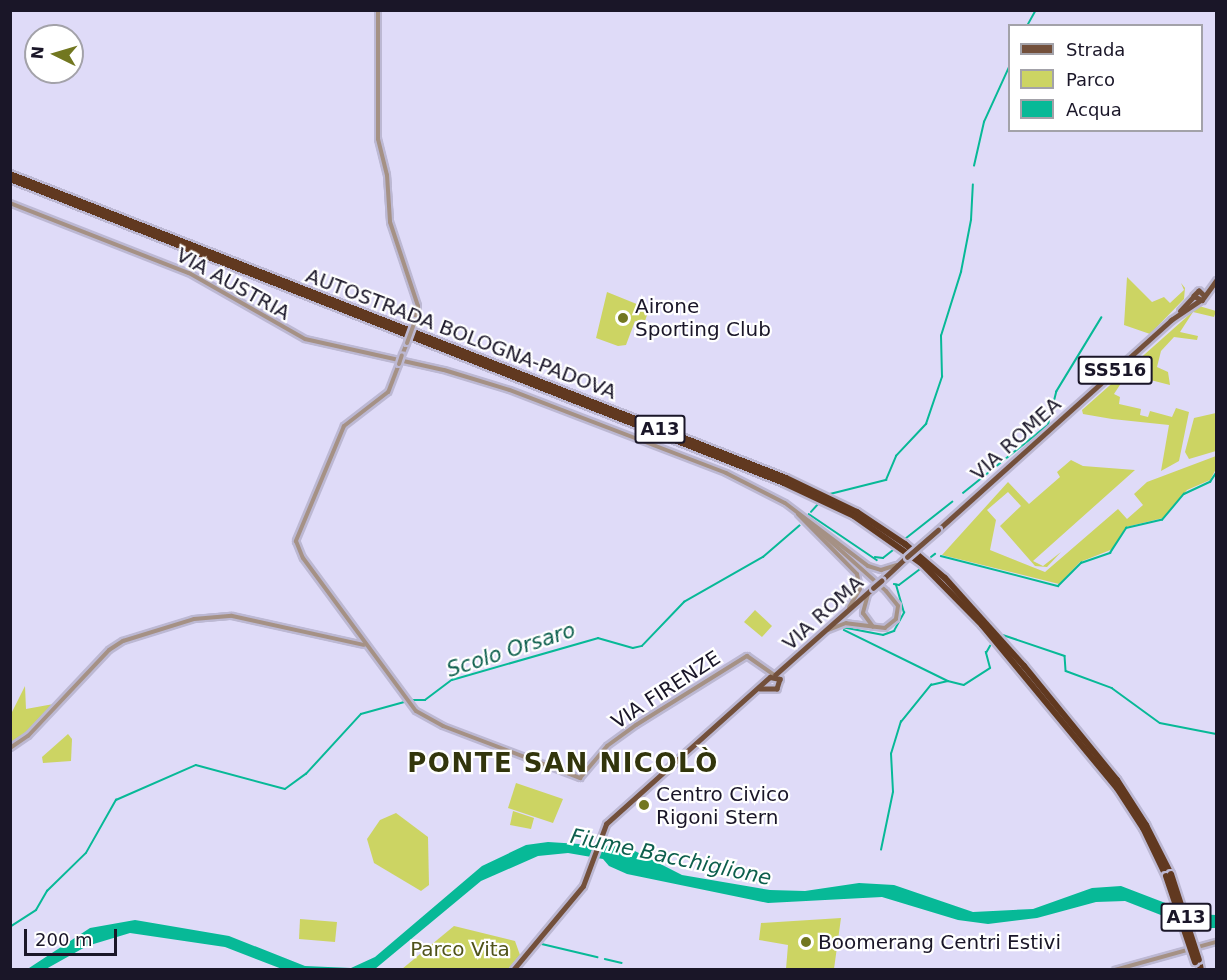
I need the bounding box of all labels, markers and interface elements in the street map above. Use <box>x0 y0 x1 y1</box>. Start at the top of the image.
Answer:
north arrow <box>24 24 84 84</box>
legend <box>1008 24 1203 132</box>
text: Strada <box>1066 39 1125 60</box>
text: N <box>28 45 48 60</box>
text: Parco <box>1066 69 1115 90</box>
text: Acqua <box>1066 99 1122 120</box>
street label: VIA AUSTRIA <box>172 243 294 325</box>
street label: AUTOSTRADA BOLOGNA-PADOVA <box>302 264 620 404</box>
place label: Airone Sporting Club <box>635 294 771 341</box>
marker: Airone Sporting Club <box>616 311 630 325</box>
road number: SS516 <box>1078 355 1152 385</box>
street label: VIA ROMEA <box>966 392 1066 486</box>
road number: A13 <box>634 414 686 444</box>
street label: VIA ROMA <box>778 571 868 655</box>
water label: Scolo Orsaro <box>444 617 578 683</box>
street label: VIA FIRENZE <box>607 646 725 734</box>
district label: PONTE SAN NICOLÒ <box>407 748 719 780</box>
place label: Centro Civico Rigoni Stern <box>656 782 789 829</box>
marker: Centro Civico Rigoni Stern <box>637 798 651 812</box>
water label: Fiume Bacchiglione <box>568 823 774 891</box>
road number: A13 <box>1160 902 1212 932</box>
scale bar <box>27 917 120 955</box>
text: 200 m <box>35 929 93 950</box>
place label: Boomerang Centri Estivi <box>818 930 1061 954</box>
marker: Boomerang Centri Estivi <box>799 935 813 949</box>
park label: Parco Vita <box>410 937 510 961</box>

